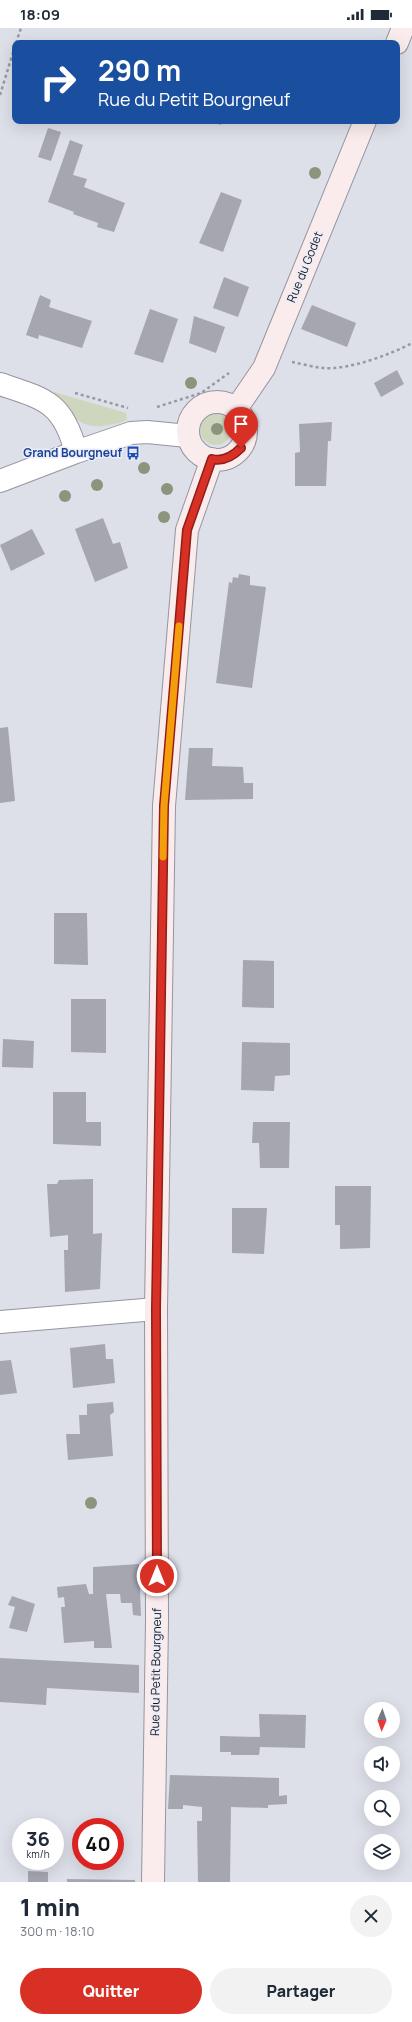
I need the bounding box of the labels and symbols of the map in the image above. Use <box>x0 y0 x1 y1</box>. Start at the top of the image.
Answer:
street label: Rue du Godet <box>283 229 327 305</box>
pin <box>224 407 258 448</box>
place label: Grand Bourgneuf <box>23 444 122 461</box>
bus stop icon: Grand Bourgneuf <box>125 445 141 461</box>
position arrow <box>136 1555 178 1597</box>
street label: Rue du Petit Bourgneuf <box>146 1607 165 1736</box>
north arrow <box>364 1702 400 1738</box>
speed limit sign: 40 <box>72 1818 124 1870</box>

